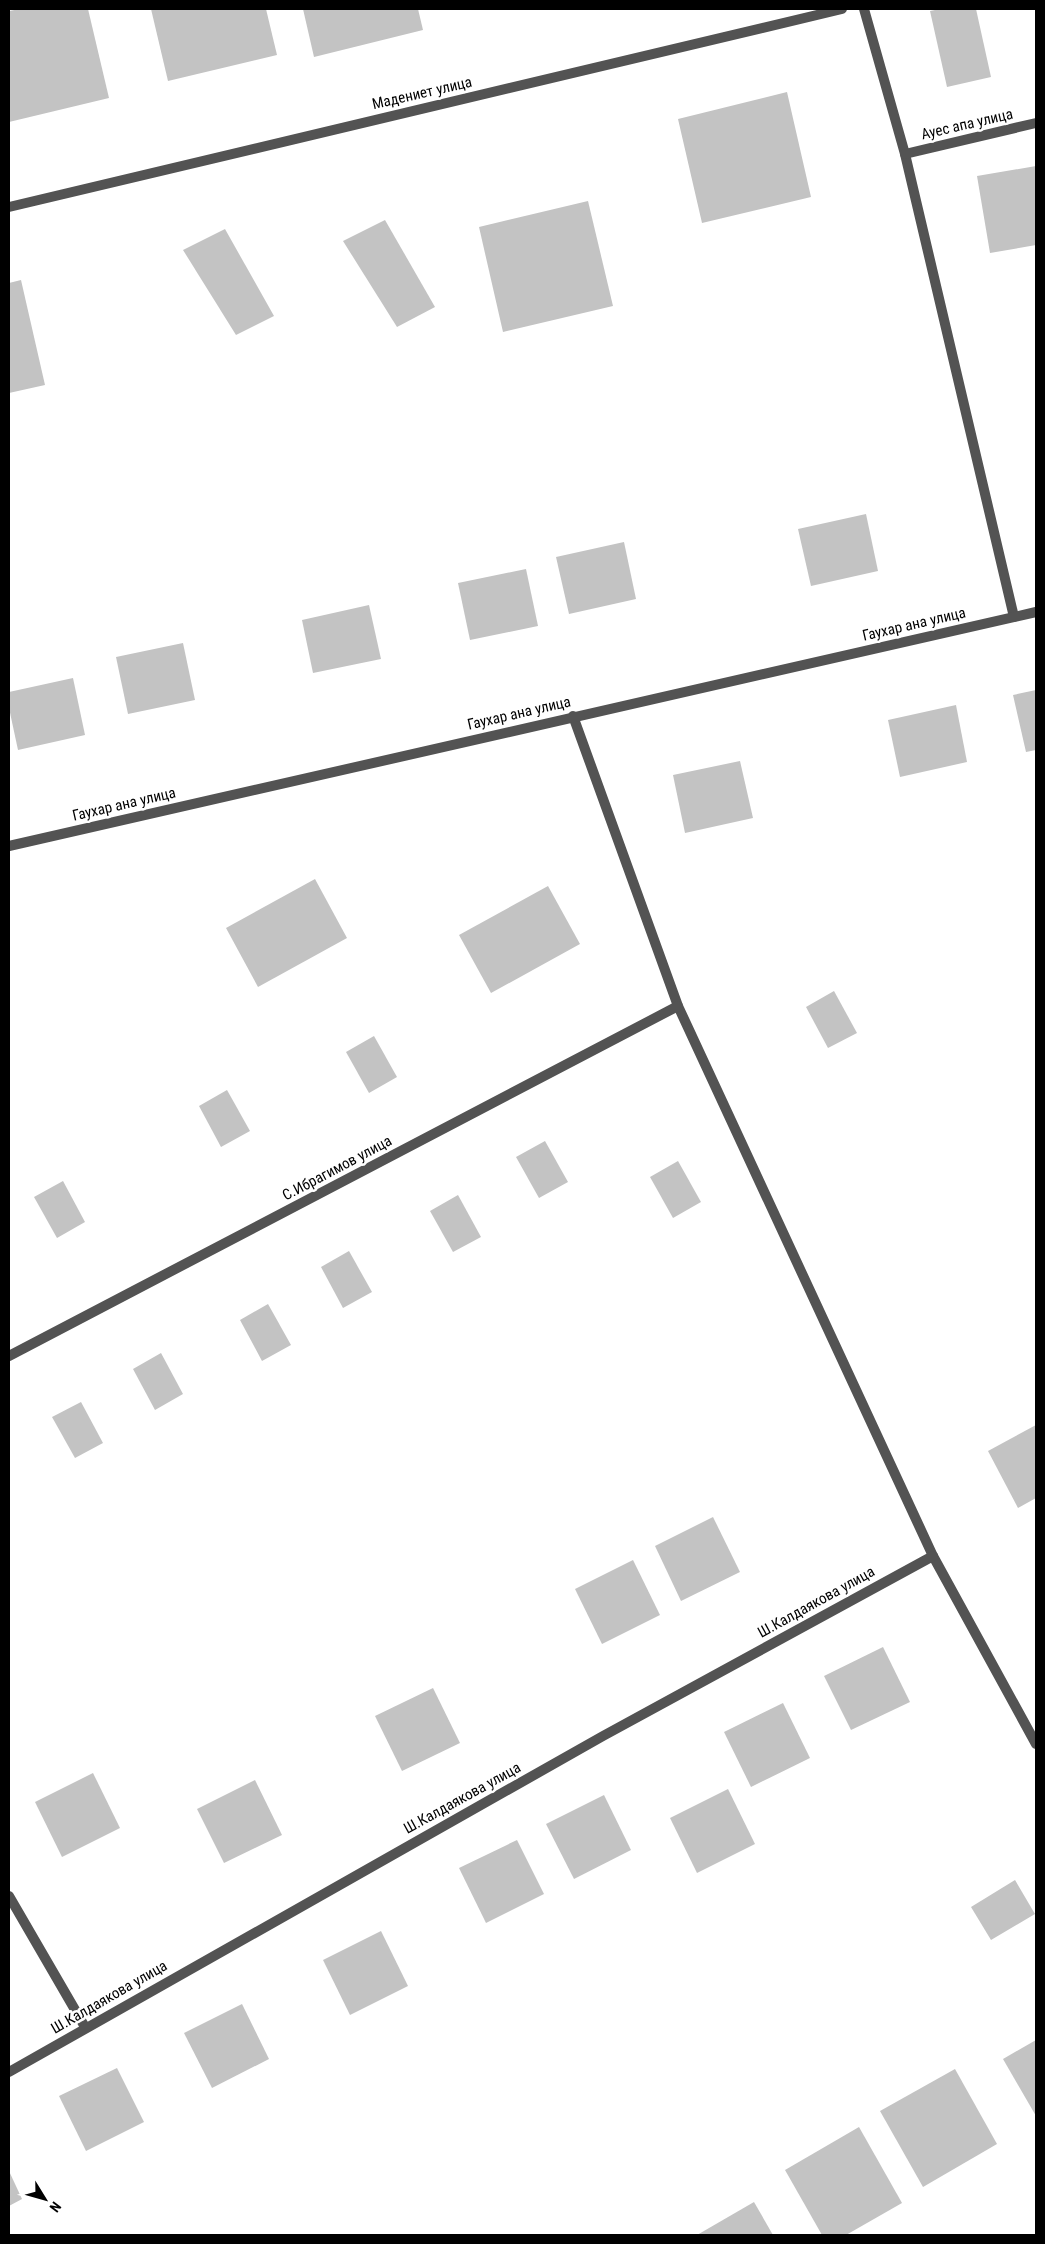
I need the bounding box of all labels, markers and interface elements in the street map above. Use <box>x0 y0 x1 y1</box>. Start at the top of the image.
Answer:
street label: Мадениет улица <box>370 73 474 113</box>
street label: Ауес апа улица <box>919 105 1015 143</box>
street label: Гаухар ана улица <box>861 603 967 645</box>
street label: Гаухар ана улица <box>466 692 572 734</box>
street label: Гаухар ана улица <box>71 783 177 825</box>
street label: С.Ибрагимов улица <box>279 1132 395 1204</box>
street label: Ш.Калдаякова улица <box>754 1562 878 1642</box>
street label: Ш.Калдаякова улица <box>400 1758 524 1838</box>
street label: Ш.Калдаякова улица <box>48 1956 170 2038</box>
north arrow <box>20 2174 70 2224</box>
text: N <box>46 2199 64 2215</box>

